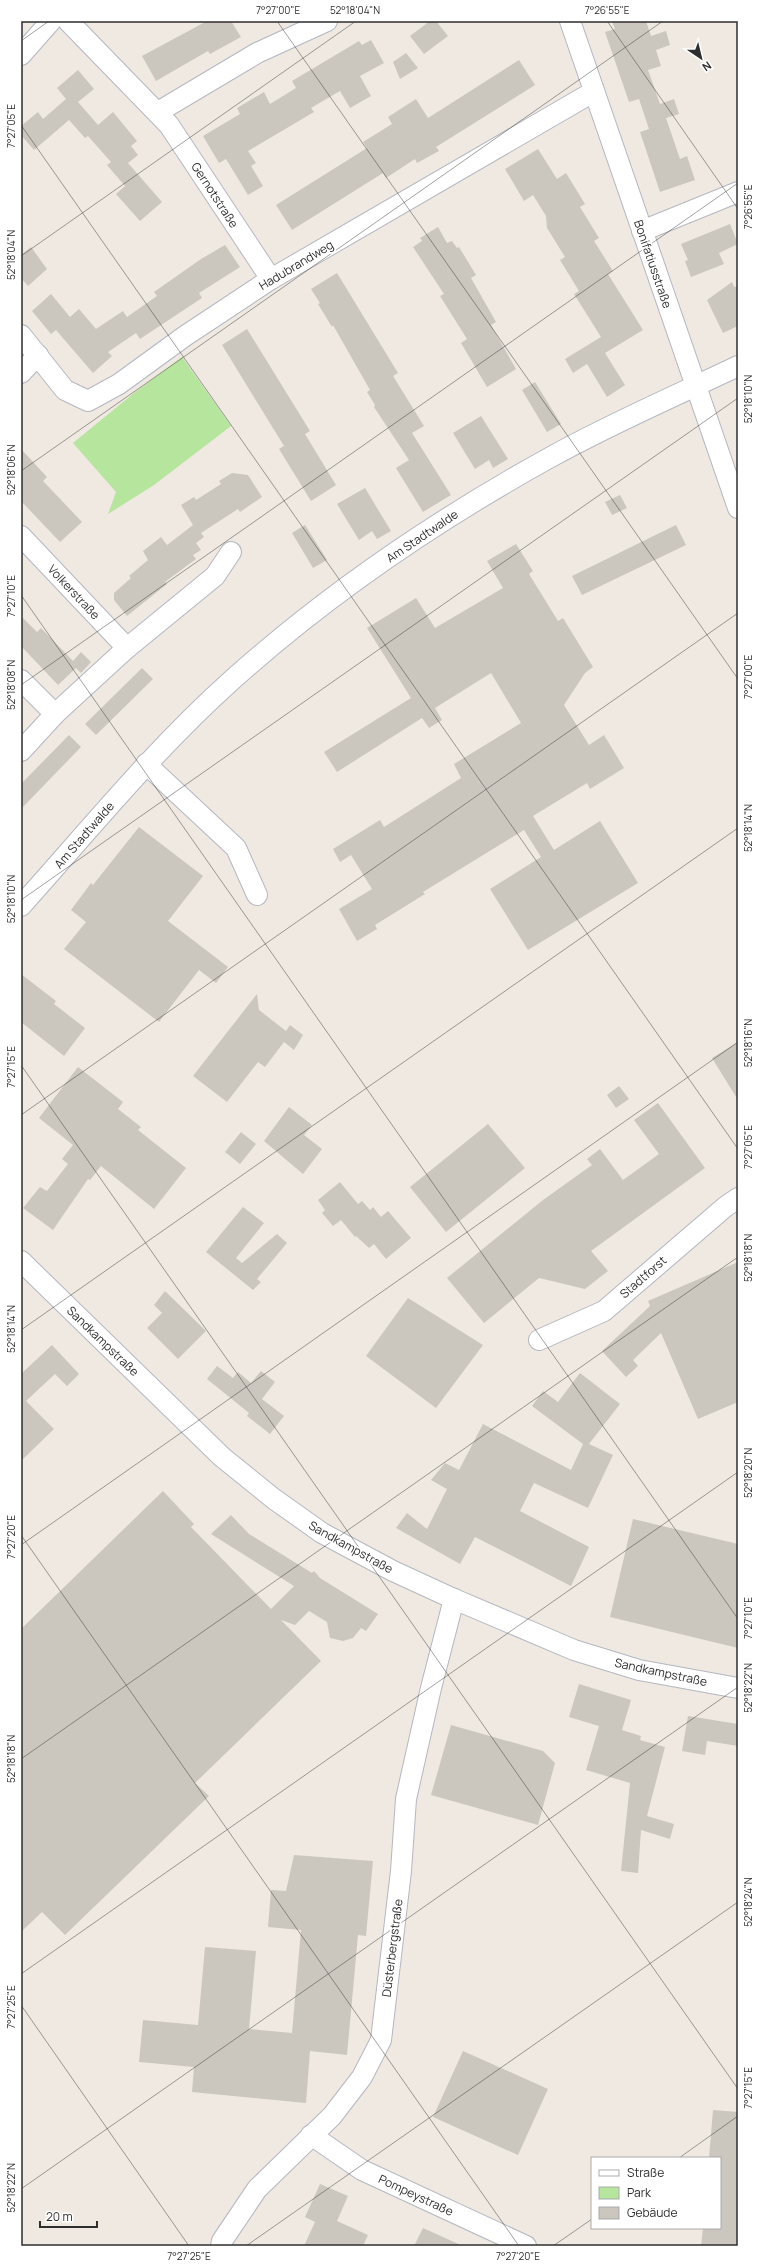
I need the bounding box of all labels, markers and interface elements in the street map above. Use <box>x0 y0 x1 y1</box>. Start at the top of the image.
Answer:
text: 7°27'00"E <box>256 3 300 17</box>
text: 52°18'04"N <box>330 3 380 17</box>
text: 7°26'55"E <box>585 3 630 17</box>
north arrow <box>681 38 721 78</box>
text: N <box>699 58 715 75</box>
text: 7°27'05"E <box>4 104 18 148</box>
street label: Gernotstraße <box>187 159 243 231</box>
text: 7°26'55"E <box>741 184 755 229</box>
street label: Bonifatiusstraße <box>630 218 676 310</box>
text: 52°18'04"N <box>4 230 18 280</box>
street label: Hadubrandweg <box>256 236 336 294</box>
text: 52°18'10"N <box>741 375 755 423</box>
text: 52°18'06"N <box>4 445 18 495</box>
street label: Am Stadtwalde <box>383 506 461 566</box>
street label: Volkerstraße <box>44 561 104 623</box>
text: 7°27'10"E <box>4 575 18 617</box>
text: 7°27'00"E <box>741 655 755 699</box>
text: 52°18'08"N <box>4 660 18 710</box>
street label: Am Stadtwalde <box>50 798 118 872</box>
text: 52°18'14"N <box>741 804 755 852</box>
text: 52°18'10"N <box>4 875 18 923</box>
text: 52°18'16"N <box>741 1019 755 1067</box>
text: 7°27'15"E <box>4 1046 18 1088</box>
text: 7°27'05"E <box>741 1125 755 1169</box>
text: 52°18'18"N <box>741 1234 755 1282</box>
street label: Stadtforst <box>616 1252 670 1302</box>
street label: Sandkampstraße <box>63 1302 143 1380</box>
text: 52°18'14"N <box>4 1305 18 1353</box>
text: 52°18'20"N <box>741 1448 755 1498</box>
text: 7°27'20"E <box>4 1515 18 1559</box>
street label: Sandkampstraße <box>306 1517 396 1577</box>
text: 7°27'10"E <box>741 1597 755 1639</box>
street label: Sandkampstraße <box>613 1654 709 1690</box>
text: 52°18'22"N <box>741 1663 755 1713</box>
text: 52°18'18"N <box>4 1735 18 1783</box>
text: 52°18'24"N <box>741 1877 755 1927</box>
street label: Düsterbergstraße <box>378 1898 406 1998</box>
text: 7°27'25"E <box>4 1985 18 2029</box>
text: 7°27'15"E <box>741 2067 755 2109</box>
legend <box>591 2157 721 2229</box>
text: 52°18'22"N <box>4 2163 18 2213</box>
text: Straße <box>627 2164 664 2181</box>
street label: Pompeystraße <box>376 2170 456 2220</box>
text: Park <box>627 2184 652 2201</box>
scale bar <box>40 2203 97 2229</box>
text: Gebäude <box>627 2204 678 2221</box>
text: 20 m <box>46 2208 73 2225</box>
text: 7°27'25"E <box>167 2249 211 2263</box>
text: 7°27'20"E <box>496 2249 540 2263</box>

